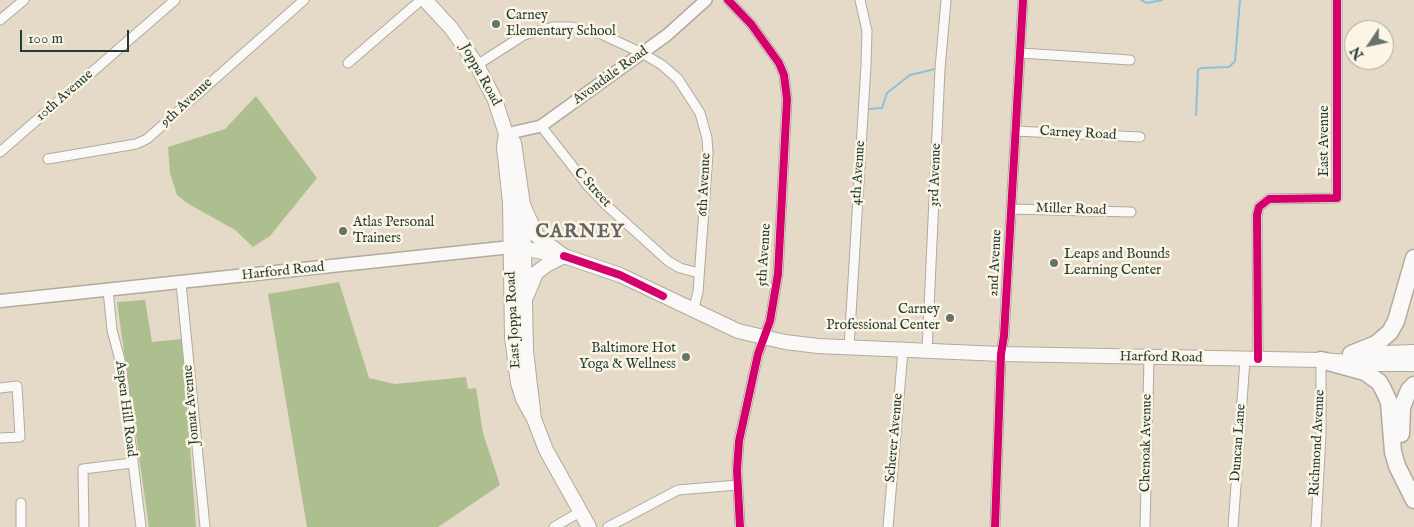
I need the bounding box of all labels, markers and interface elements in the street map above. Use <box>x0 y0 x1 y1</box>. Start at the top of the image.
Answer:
place label: Carney Elementary School <box>506 8 616 40</box>
marker: Carney Elementary School <box>490 18 502 30</box>
scale bar <box>22 20 131 52</box>
north arrow <box>1344 20 1394 70</box>
text: 100 m <box>28 29 63 48</box>
street label: Joppa Road <box>456 41 504 109</box>
street label: Avondale Road <box>570 43 652 109</box>
text: N <box>1347 43 1368 63</box>
street label: 10th Avenue <box>33 67 97 125</box>
street label: 9th Avenue <box>158 75 216 131</box>
street label: East Avenue <box>1317 105 1333 177</box>
street label: Carney Road <box>1039 124 1117 144</box>
street label: 4th Avenue <box>848 140 870 206</box>
street label: 3rd Avenue <box>926 143 946 207</box>
street label: 6th Avenue <box>695 153 715 217</box>
street label: C Street <box>570 165 614 211</box>
street label: Miller Road <box>1035 200 1107 220</box>
place label: Atlas Personal Trainers <box>353 215 434 248</box>
district label: CARNEY <box>535 222 625 244</box>
street label: 5th Avenue <box>754 223 776 287</box>
marker: Atlas Personal Trainers <box>337 225 349 237</box>
street label: 2nd Avenue <box>986 229 1006 297</box>
place label: Leaps and Bounds Learning Center <box>1064 247 1170 280</box>
marker: Leaps and Bounds Learning Center <box>1048 257 1060 269</box>
street label: Harford Road <box>241 259 325 285</box>
street label: East Joppa Road <box>503 271 525 369</box>
place label: Carney Professional Center <box>826 302 940 334</box>
marker: Carney Professional Center <box>944 312 956 324</box>
place label: Baltimore Hot Yoga & Wellness <box>579 341 676 374</box>
street label: Harford Road <box>1119 349 1203 367</box>
marker: Baltimore Hot Yoga & Wellness <box>680 351 692 363</box>
street label: Aspen Hill Road <box>111 360 139 458</box>
street label: Jomat Avenue <box>180 364 204 446</box>
street label: Richmond Avenue <box>1307 389 1329 497</box>
street label: Scherer Avenue <box>883 393 907 483</box>
street label: Chenoak Avenue <box>1138 394 1156 492</box>
street label: Duncan Lane <box>1228 403 1250 483</box>

